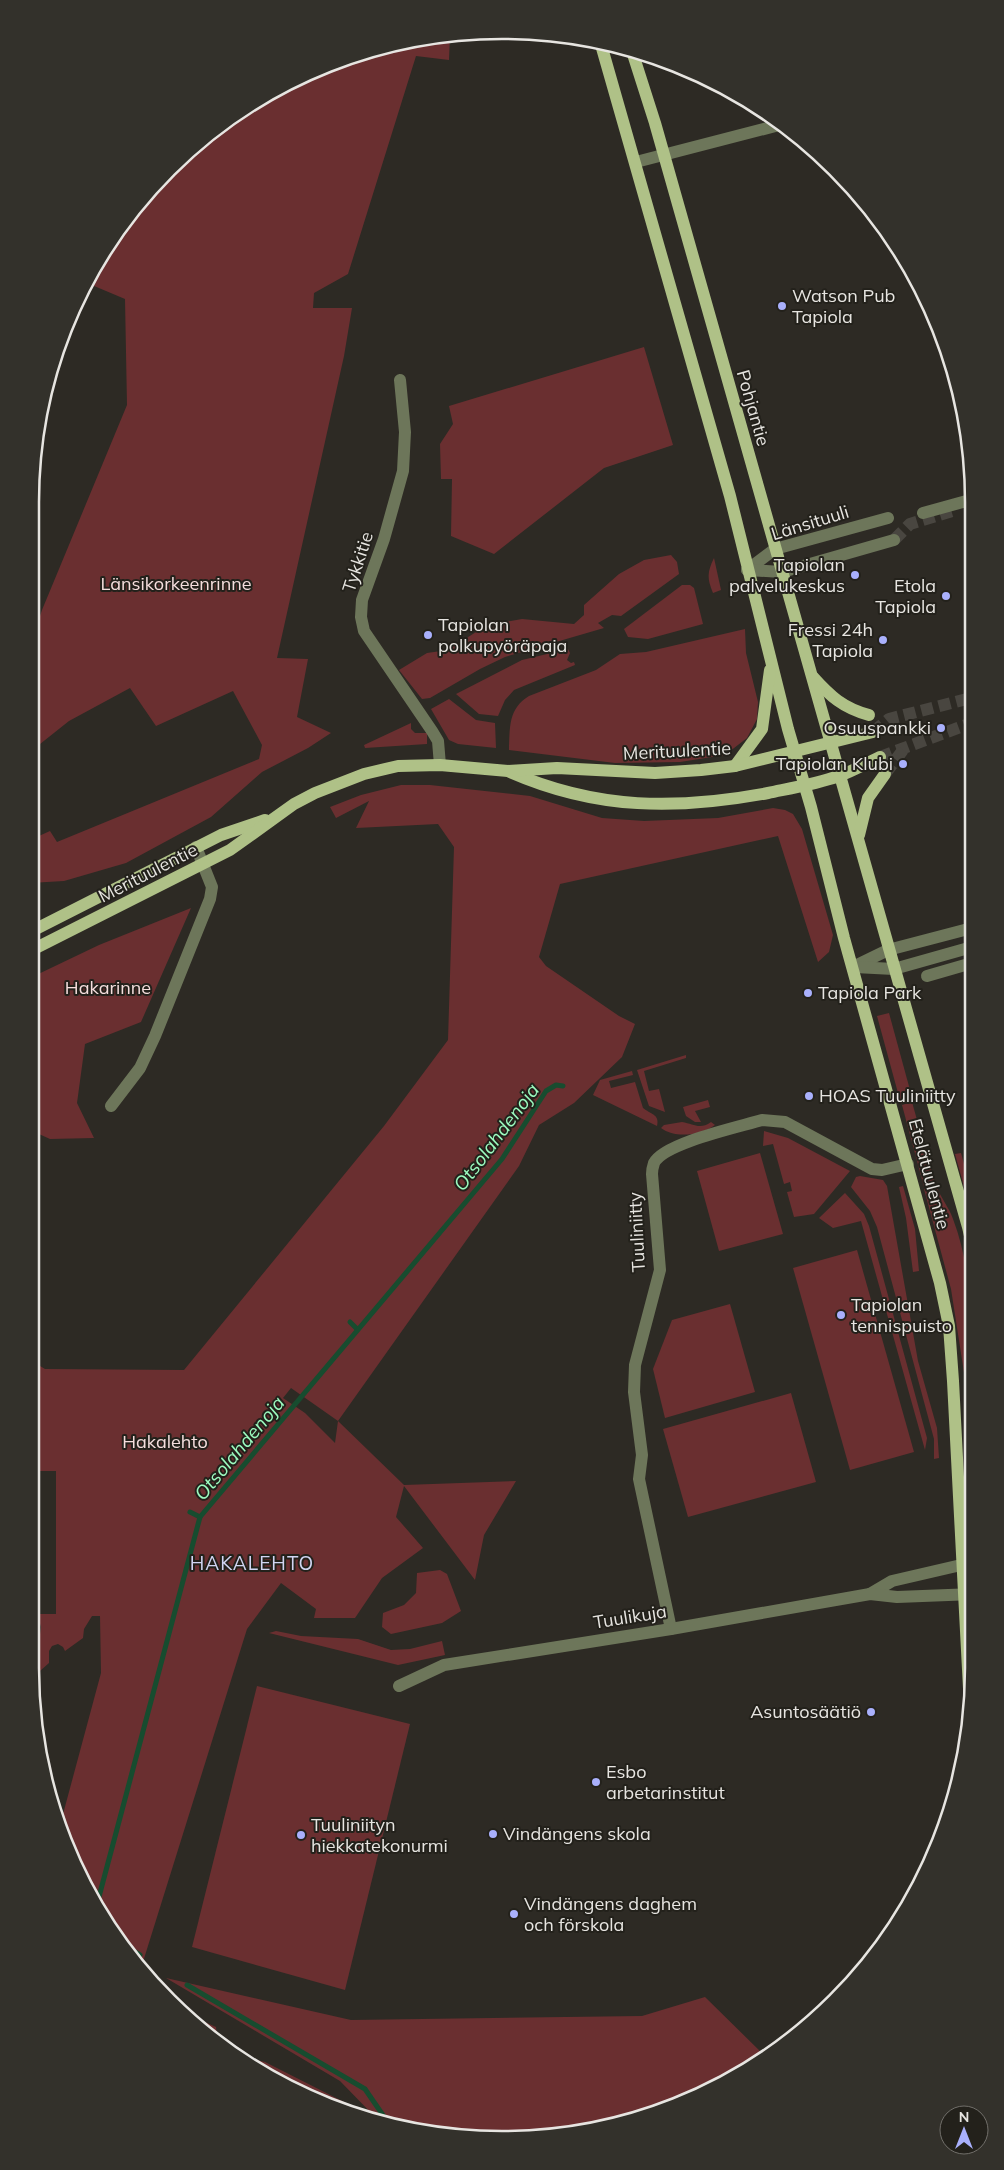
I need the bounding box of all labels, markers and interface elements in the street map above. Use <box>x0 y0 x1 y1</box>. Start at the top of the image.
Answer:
place label: Watson Pub Tapiola <box>792 284 895 328</box>
marker: Watson Pub Tapiola <box>776 300 788 312</box>
street label: Pohjantie <box>732 367 775 449</box>
street label: Länsituuli <box>768 500 851 545</box>
street label: Tykkitie <box>337 529 378 595</box>
place label: Tapiolan palvelukeskus <box>729 553 845 597</box>
marker: Tapiolan palvelukeskus <box>849 569 861 581</box>
park label: Länsikorkeenrinne <box>100 572 252 595</box>
place label: Etola Tapiola <box>875 574 936 618</box>
marker: Etola Tapiola <box>940 590 952 602</box>
place label: Tapiolan polkupyöräpaja <box>438 613 567 657</box>
place label: Fressi 24h Tapiola <box>788 618 873 662</box>
marker: Tapiolan polkupyöräpaja <box>422 629 434 641</box>
marker: Fressi 24h Tapiola <box>877 634 889 646</box>
place label: Osuuspankki <box>824 716 931 739</box>
marker: Osuuspankki <box>935 722 947 734</box>
street label: Merituulentie <box>622 736 732 765</box>
place label: Tapiolan Klubi <box>776 752 893 775</box>
marker: Tapiolan Klubi <box>897 758 909 770</box>
street label: Merituulentie <box>94 838 201 907</box>
park label: Hakarinne <box>65 976 151 999</box>
place label: Tapiola Park <box>818 981 922 1004</box>
marker: Tapiola Park <box>802 987 814 999</box>
water label: Otsolahdenoja <box>448 1079 544 1195</box>
place label: HOAS Tuuliniitty <box>819 1084 956 1107</box>
marker: HOAS Tuuliniitty <box>803 1090 815 1102</box>
street label: Etelätuulentie <box>904 1116 955 1232</box>
street label: Tuuliniitty <box>623 1191 650 1273</box>
place label: Tapiolan tennispuisto <box>851 1293 952 1337</box>
marker: Tapiolan tennispuisto <box>835 1309 847 1321</box>
water label: Otsolahdenoja <box>189 1391 289 1505</box>
park label: Hakalehto <box>122 1430 208 1453</box>
district label: HAKALEHTO <box>190 1551 314 1575</box>
street label: Tuulikuja <box>592 1599 668 1634</box>
place label: Asuntosäätiö <box>750 1700 861 1723</box>
marker: Asuntosäätiö <box>865 1706 877 1718</box>
place label: Esbo arbetarinstitut <box>606 1760 725 1804</box>
marker: Esbo arbetarinstitut <box>590 1776 602 1788</box>
place label: Tuuliniityn hiekkatekonurmi <box>311 1813 448 1857</box>
place label: Vindängens skola <box>503 1822 651 1845</box>
marker: Vindängens skola <box>487 1828 499 1840</box>
marker: Tuuliniityn hiekkatekonurmi <box>295 1829 307 1841</box>
place label: Vindängens daghem och förskola <box>524 1892 697 1936</box>
marker: Vindängens daghem och förskola <box>508 1908 520 1920</box>
north arrow <box>939 2105 989 2155</box>
text: N <box>959 2108 969 2126</box>

